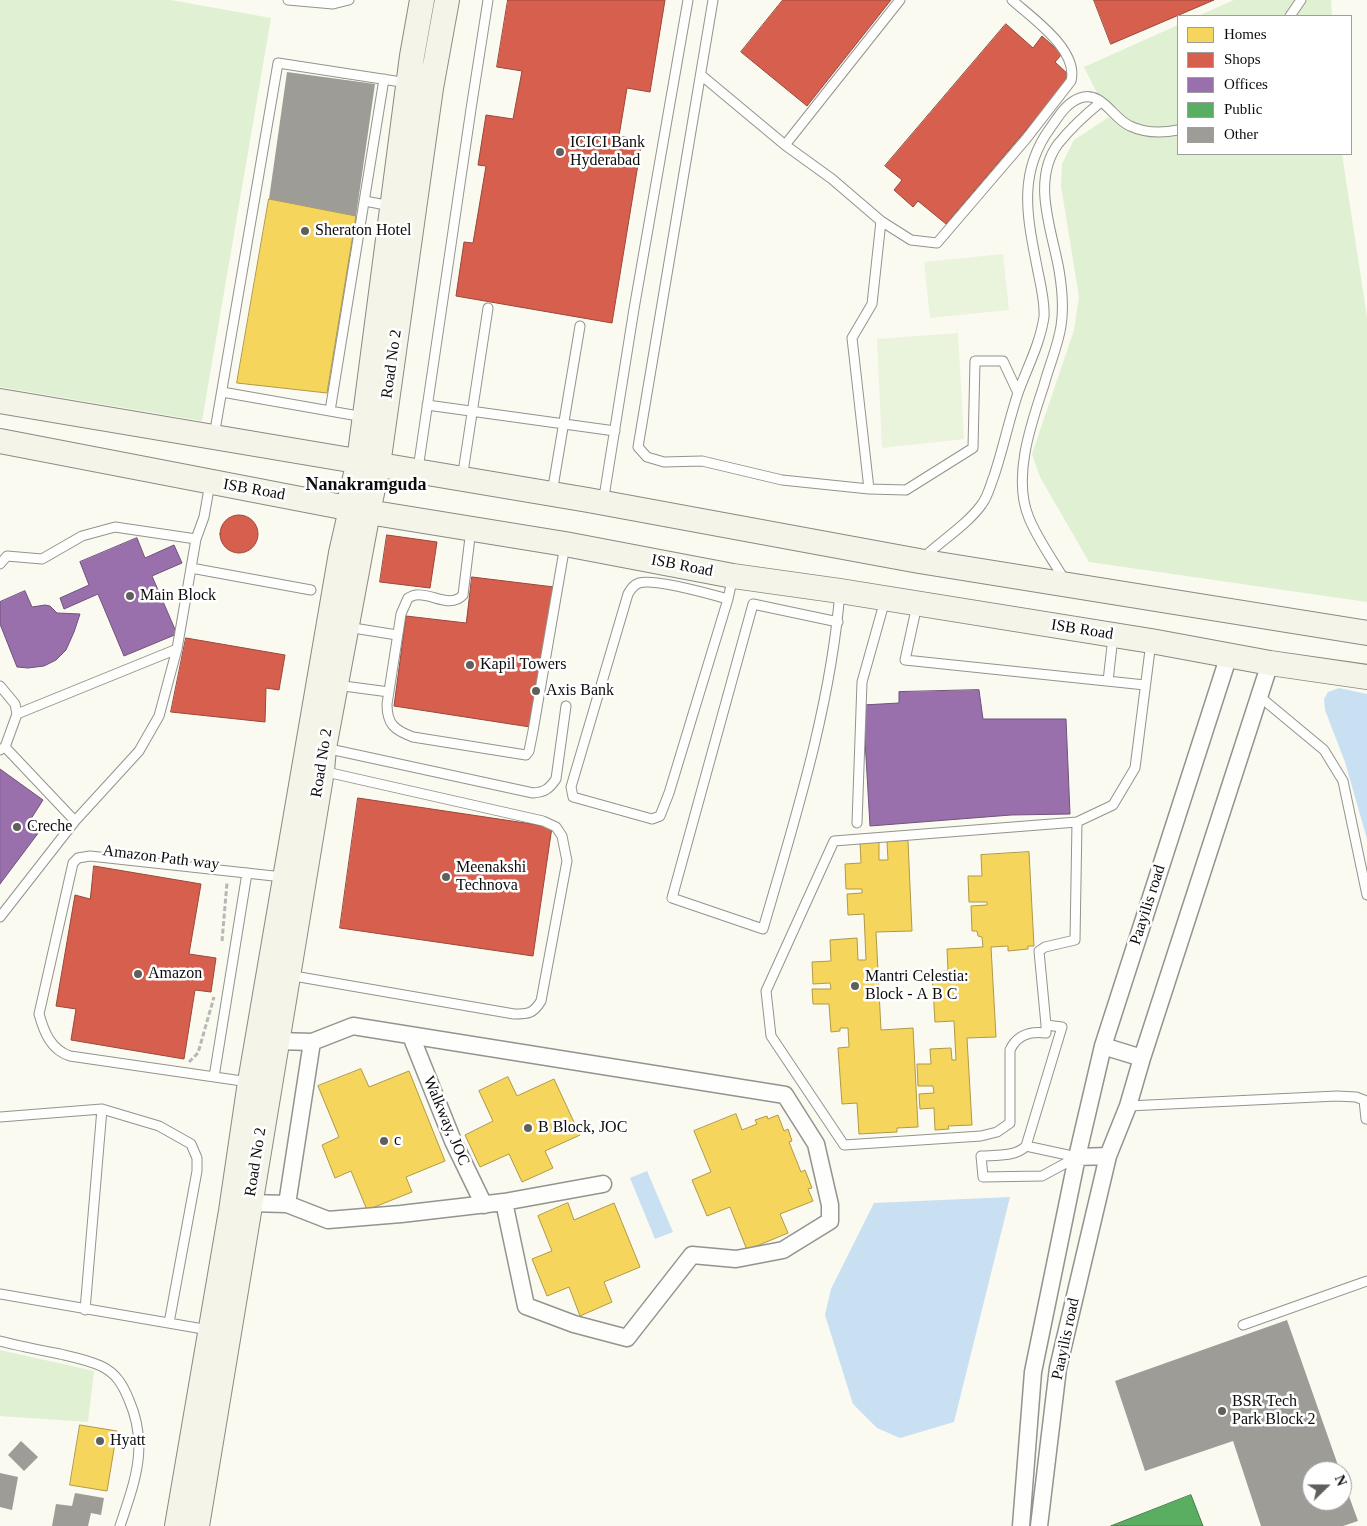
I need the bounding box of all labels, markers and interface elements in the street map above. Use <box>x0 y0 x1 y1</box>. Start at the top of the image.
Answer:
legend <box>1177 15 1352 155</box>
text: Homes <box>1224 26 1267 42</box>
text: Shops <box>1224 51 1261 67</box>
text: Offices <box>1224 76 1268 92</box>
text: Public <box>1224 101 1262 117</box>
text: Other <box>1224 126 1258 142</box>
place label: ICICI Bank Hyderabad <box>570 133 645 171</box>
marker: ICICI Bank Hyderabad <box>554 146 566 158</box>
place label: Sheraton Hotel <box>315 221 411 241</box>
marker: Sheraton Hotel <box>299 225 311 237</box>
street label: Road No 2 <box>378 328 406 400</box>
district label: Nanakramguda <box>305 474 427 496</box>
street label: ISB Road <box>221 475 287 505</box>
street label: ISB Road <box>649 551 715 581</box>
place label: Main Block <box>140 586 216 606</box>
marker: Main Block <box>124 590 136 602</box>
street label: ISB Road <box>1050 616 1114 644</box>
place label: Kapil Towers <box>480 655 566 675</box>
marker: Kapil Towers <box>464 659 476 671</box>
place label: Axis Bank <box>546 681 614 701</box>
marker: Axis Bank <box>530 685 542 697</box>
street label: Road No 2 <box>307 727 337 799</box>
place label: Creche <box>27 817 72 837</box>
marker: Creche <box>11 821 23 833</box>
street label: Amazon Path way <box>102 841 220 875</box>
place label: Meenakshi Technova <box>456 858 526 896</box>
street label: Paayilis road <box>1126 863 1170 947</box>
marker: Meenakshi Technova <box>440 871 452 883</box>
place label: Amazon <box>148 964 202 984</box>
place label: Mantri Celestia: Block - A B C <box>865 967 969 1005</box>
marker: Amazon <box>132 968 144 980</box>
marker: Mantri Celestia: Block - A B C <box>849 980 861 992</box>
street label: Walkway, JOC <box>419 1073 473 1169</box>
place label: B Block, JOC <box>538 1118 627 1138</box>
marker: B Block, JOC <box>522 1122 534 1134</box>
street label: Road No 2 <box>241 1126 271 1198</box>
place label: c <box>394 1131 401 1151</box>
marker: c <box>378 1135 390 1147</box>
street label: Paayilis road <box>1048 1296 1084 1382</box>
place label: BSR Tech Park Block 2 <box>1232 1392 1316 1430</box>
marker: BSR Tech Park Block 2 <box>1216 1405 1228 1417</box>
place label: Hyatt <box>110 1431 146 1451</box>
marker: Hyatt <box>94 1435 106 1447</box>
north arrow <box>1302 1461 1352 1511</box>
text: N <box>1332 1473 1349 1488</box>

